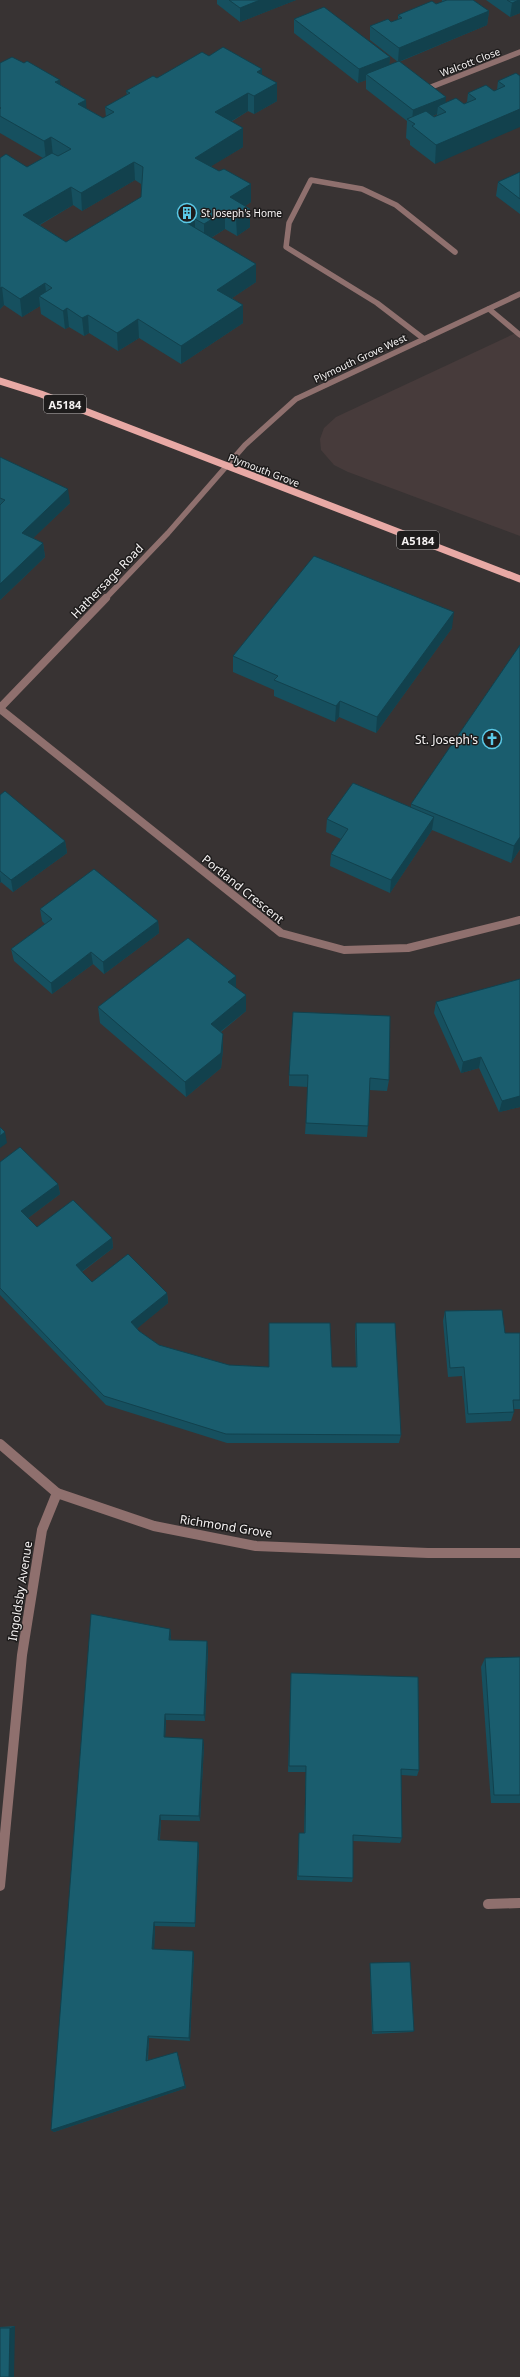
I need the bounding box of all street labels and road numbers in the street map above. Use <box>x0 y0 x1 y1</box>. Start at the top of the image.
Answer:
street label: Walcott Close <box>438 44 502 80</box>
street label: Plymouth Grove West <box>311 330 409 386</box>
road number: A5184 <box>44 395 86 413</box>
street label: Plymouth Grove <box>226 450 302 490</box>
road number: A5184 <box>397 531 439 549</box>
street label: Hathersage Road <box>67 540 147 622</box>
street label: Portland Crescent <box>199 851 288 928</box>
street label: Richmond Grove <box>179 1510 274 1542</box>
street label: Ingoldsby Avenue <box>4 1540 36 1642</box>

